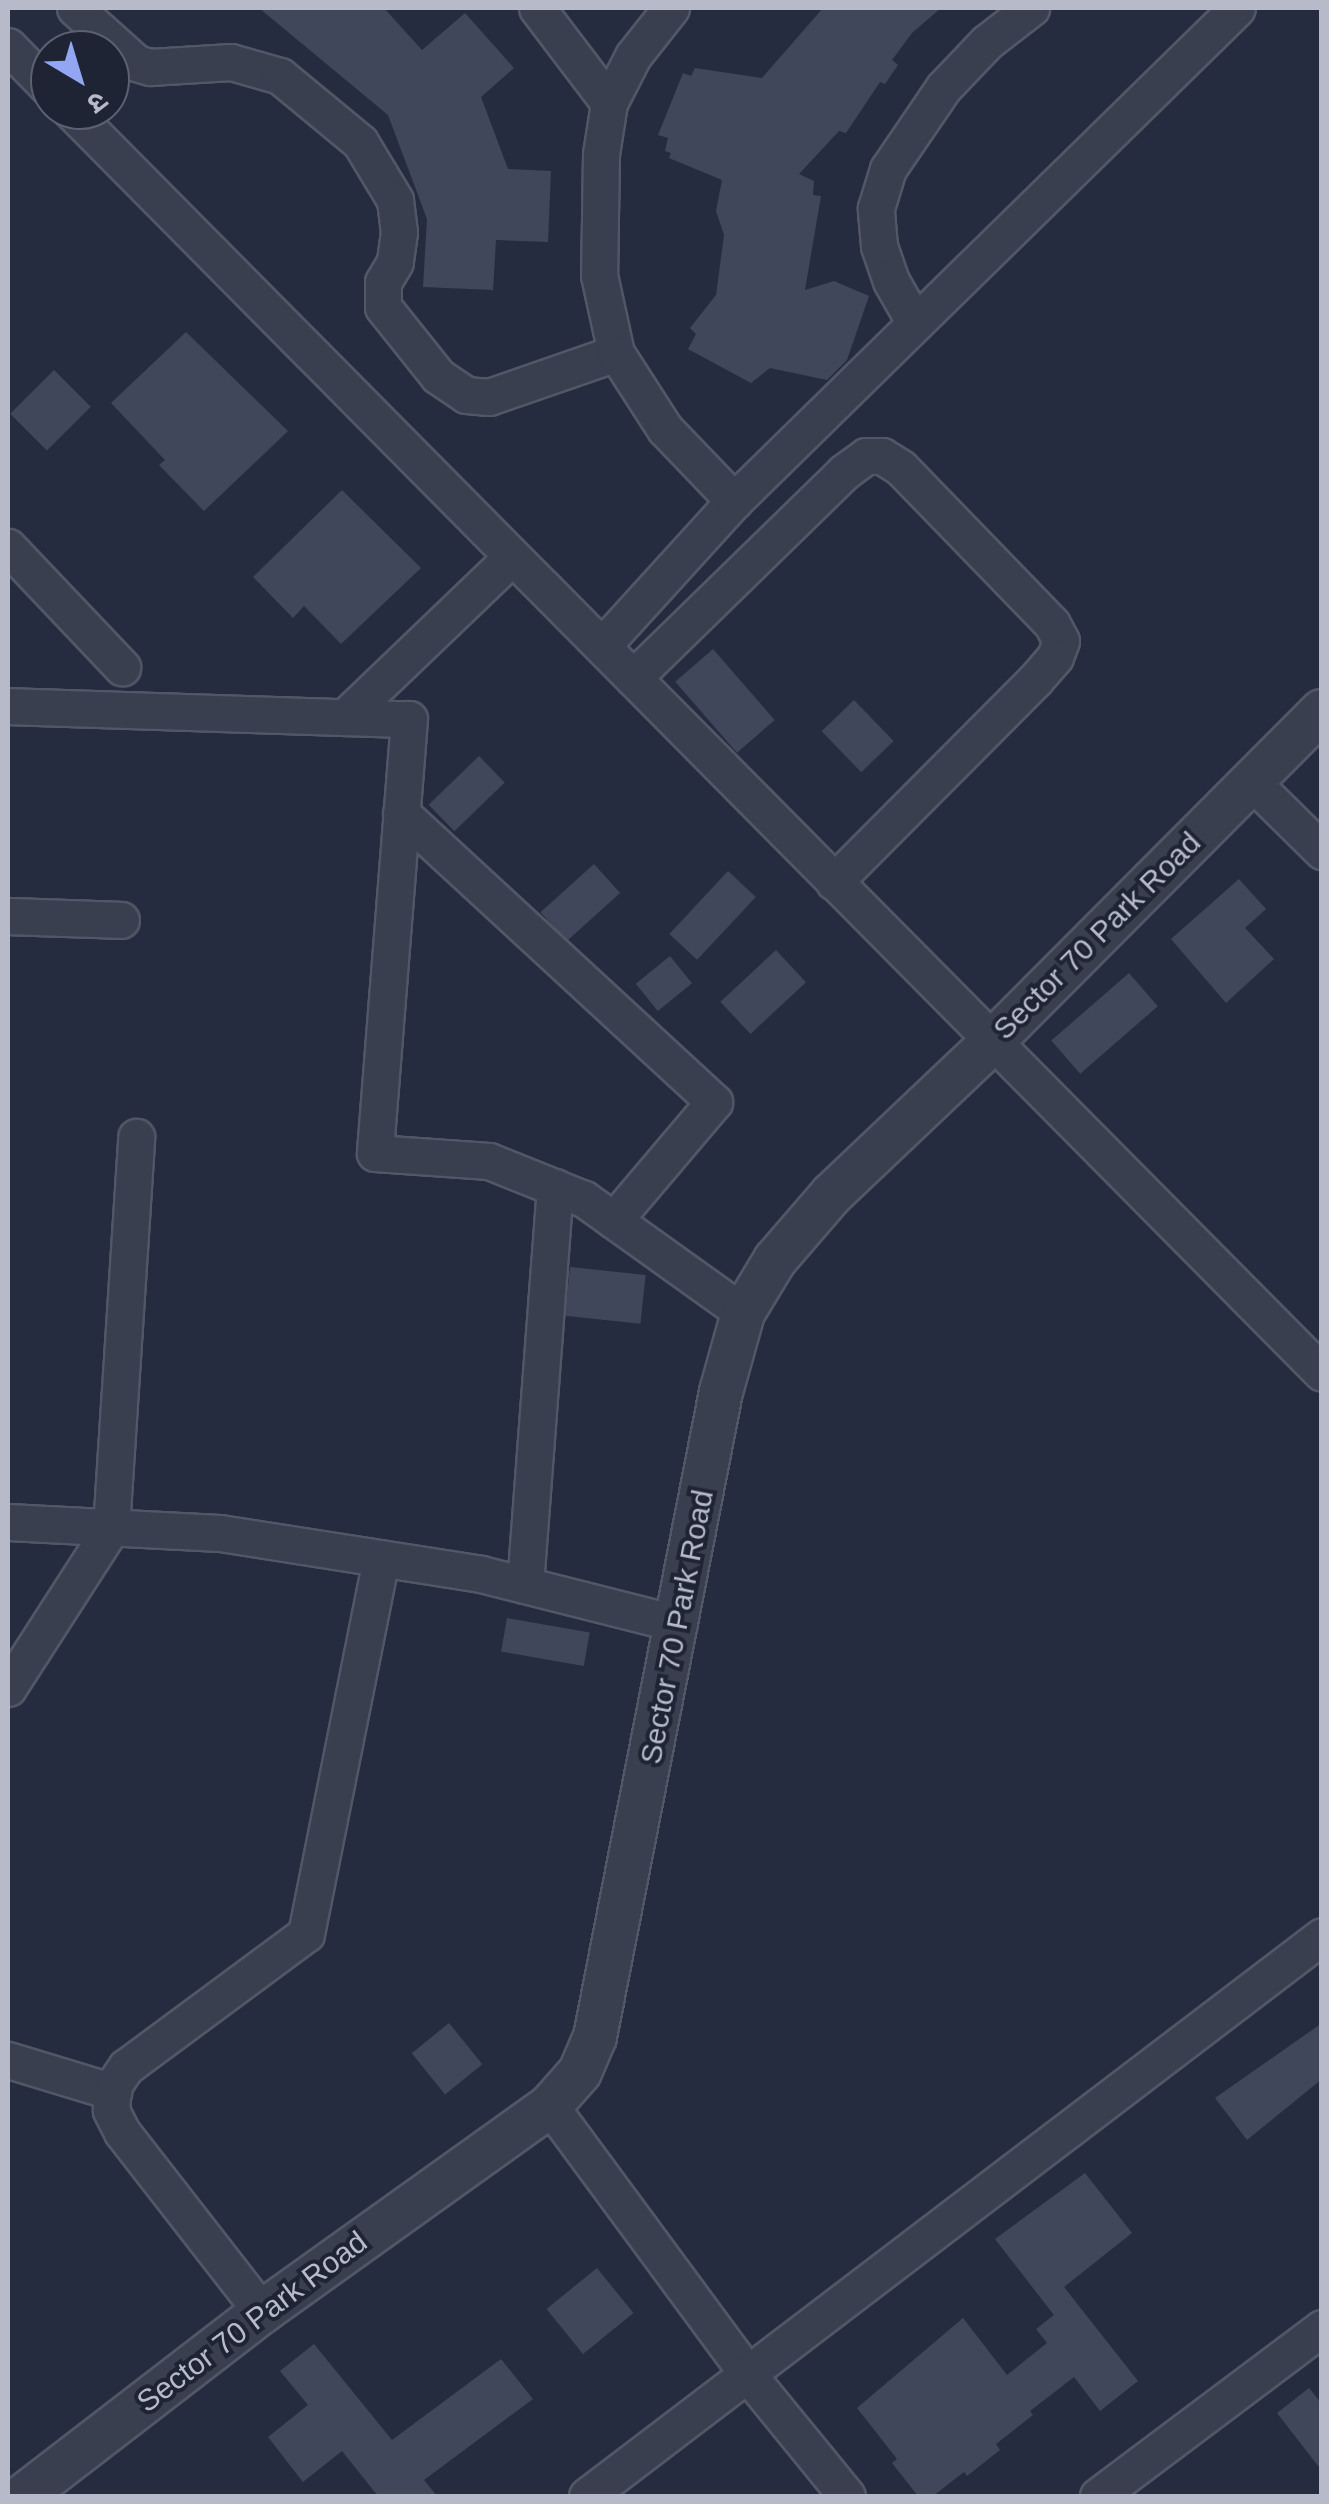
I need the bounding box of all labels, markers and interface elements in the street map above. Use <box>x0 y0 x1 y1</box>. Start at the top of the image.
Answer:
north arrow <box>30 30 130 130</box>
text: उ <box>82 85 114 120</box>
street label: Sector 70 Park Road <box>986 825 1208 1047</box>
street label: Sector 70 Park Road <box>633 1487 721 1767</box>
street label: Sector 70 Park Road <box>130 2224 374 2420</box>

